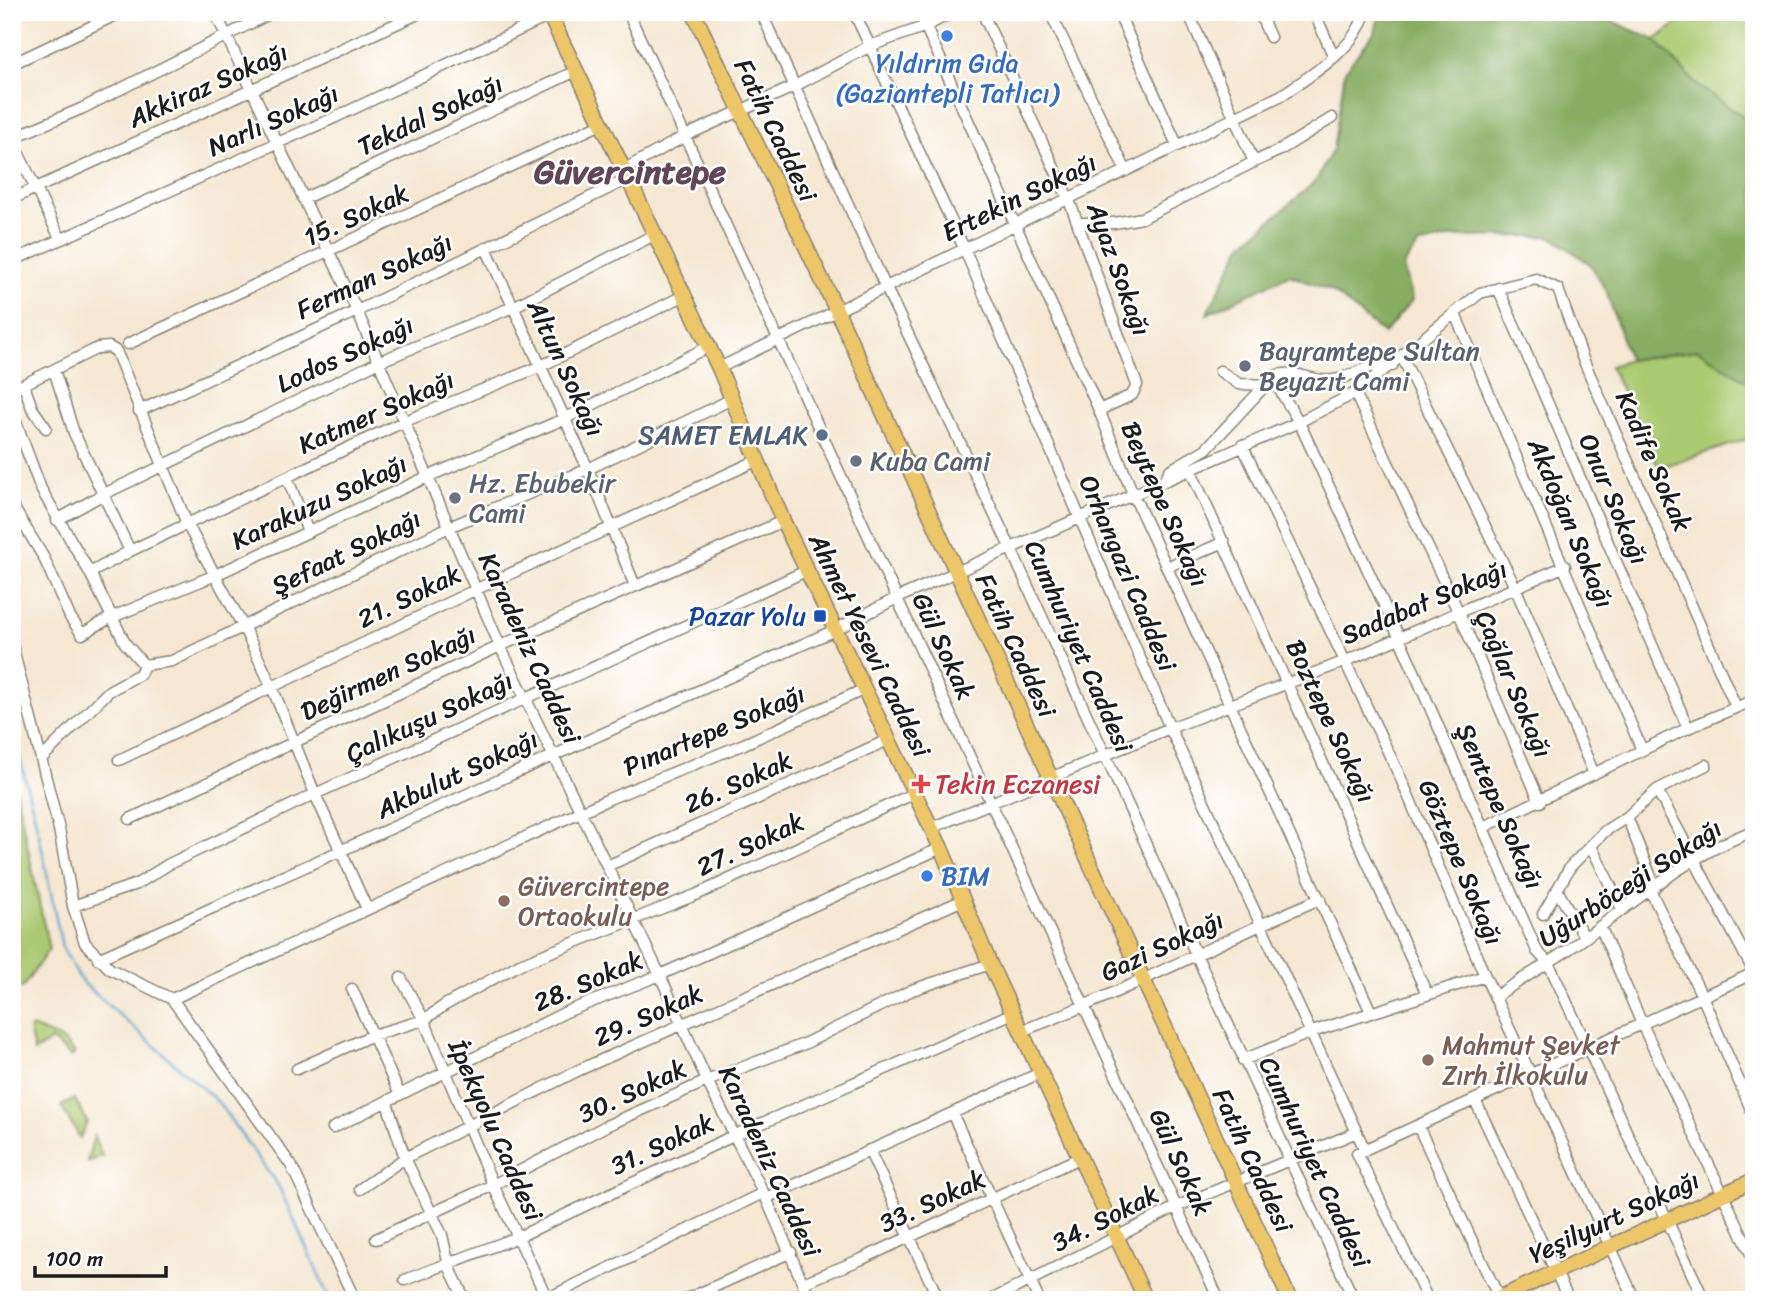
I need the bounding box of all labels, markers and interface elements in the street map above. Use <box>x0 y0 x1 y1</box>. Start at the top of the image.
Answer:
marker: Yıldırım Gıda (Gaziantepli Tatlıcı) <box>939 28 955 44</box>
street label: Akkiraz Sokağı <box>120 29 295 141</box>
place label: Yıldırım Gıda (Gaziantepli Tatlıcı) <box>835 40 1061 116</box>
street label: Fatih Caddesi <box>721 50 831 211</box>
street label: Tekdal Sokağı <box>349 61 511 169</box>
street label: Narlı Sokağı <box>200 71 346 169</box>
street label: Ertekin Sokağı <box>933 140 1105 254</box>
district label: Güvercintepe <box>534 143 726 201</box>
street label: 15. Sokak <box>296 170 417 259</box>
street label: Ayaz Sokağı <box>1073 195 1164 342</box>
street label: Ferman Sokağı <box>288 220 460 332</box>
street label: Altun Sokağı <box>514 291 618 444</box>
street label: Lodos Sokağı <box>269 302 421 406</box>
place label: Bayramtepe Sultan Beyazıt Cami <box>1259 328 1479 404</box>
street label: Katmer Sokağı <box>290 357 462 467</box>
marker: Bayramtepe Sultan Beyazıt Cami <box>1237 358 1253 374</box>
street label: Kadife Sokak <box>1602 383 1706 539</box>
place label: SAMET EMLAK <box>638 412 808 458</box>
street label: Beytepe Sokağı <box>1108 413 1222 595</box>
street label: Onur Sokağı <box>1566 426 1662 572</box>
marker: SAMET EMLAK <box>814 427 830 443</box>
street label: Akdoğan Sokağı <box>1514 430 1628 615</box>
place label: Kuba Cami <box>870 438 991 484</box>
street label: Karakuzu Sokağı <box>223 441 415 563</box>
marker: Kuba Cami <box>848 453 864 469</box>
place label: Hz. Ebubekir Cami <box>469 460 617 536</box>
street label: Orhangazi Caddesi <box>1066 467 1191 679</box>
marker: Hz. Ebubekir Cami <box>447 490 463 506</box>
street label: Şefaat Sokağı <box>263 496 429 608</box>
street label: Ahmet Yesevi Caddesi <box>795 524 945 766</box>
street label: Cumhuriyet Caddesi <box>1011 532 1147 761</box>
street label: Karadeniz Caddesi <box>465 544 595 753</box>
street label: Sadabat Sokağı <box>1334 546 1514 658</box>
street label: 21. Sokak <box>349 551 469 641</box>
street label: Fatih Caddesi <box>962 565 1070 726</box>
street label: Gül Sokak <box>899 584 989 708</box>
place label: Pazar Yolu <box>689 593 806 639</box>
street label: Çağlar Sokağı <box>1462 603 1566 765</box>
marker: Pazar Yolu <box>812 608 828 624</box>
street label: Değirmen Sokağı <box>292 612 484 734</box>
street label: Boztepe Sokağı <box>1273 631 1389 811</box>
street label: Çalıkuşu Sokağı <box>337 658 521 776</box>
street label: Pınartepe Sokağı <box>616 671 812 789</box>
street label: Şentepe Sokağı <box>1443 715 1557 897</box>
street label: Akbulut Sokağı <box>367 716 546 832</box>
street label: 26. Sokak <box>676 738 800 826</box>
place label: Tekin Eczanesi <box>935 761 1101 807</box>
street label: Göztepe Sokağı <box>1405 772 1517 952</box>
marker: Tekin Eczanesi <box>913 776 929 792</box>
street label: 27. Sokak <box>688 799 812 889</box>
street label: Uğurböceği Sokağı <box>1529 806 1731 960</box>
place label: BIM <box>941 853 990 899</box>
place label: Güvercintepe Ortaokulu <box>518 863 669 939</box>
marker: BIM <box>919 868 935 884</box>
marker: Güvercintepe Ortaokulu <box>496 893 512 909</box>
street label: Gazi Sokağı <box>1093 897 1231 995</box>
street label: 28. Sokak <box>526 937 650 1025</box>
street label: 29. Sokak <box>586 970 710 1060</box>
place label: Mahmut Şevket Zırh İlkokulu <box>1442 1022 1621 1098</box>
street label: İpekyolu Caddesi <box>435 1031 557 1229</box>
street label: 30. Sokak <box>570 1046 694 1136</box>
street label: Cumhuriyet Caddesi <box>1246 1049 1385 1276</box>
marker: Mahmut Şevket Zırh İlkokulu <box>1420 1052 1436 1068</box>
street label: Karadeniz Caddesi <box>705 1057 835 1266</box>
street label: Fatih Caddesi <box>1199 1080 1307 1241</box>
street label: 31. Sokak <box>602 1100 722 1188</box>
street label: Gül Sokak <box>1136 1100 1226 1224</box>
street label: 33. Sokak <box>871 1156 993 1246</box>
street label: Yeşilyurt Sokağı <box>1521 1157 1707 1277</box>
street label: 34. Sokak <box>1043 1171 1167 1265</box>
scale bar <box>35 1235 166 1279</box>
text: 100 m <box>46 1240 103 1278</box>

